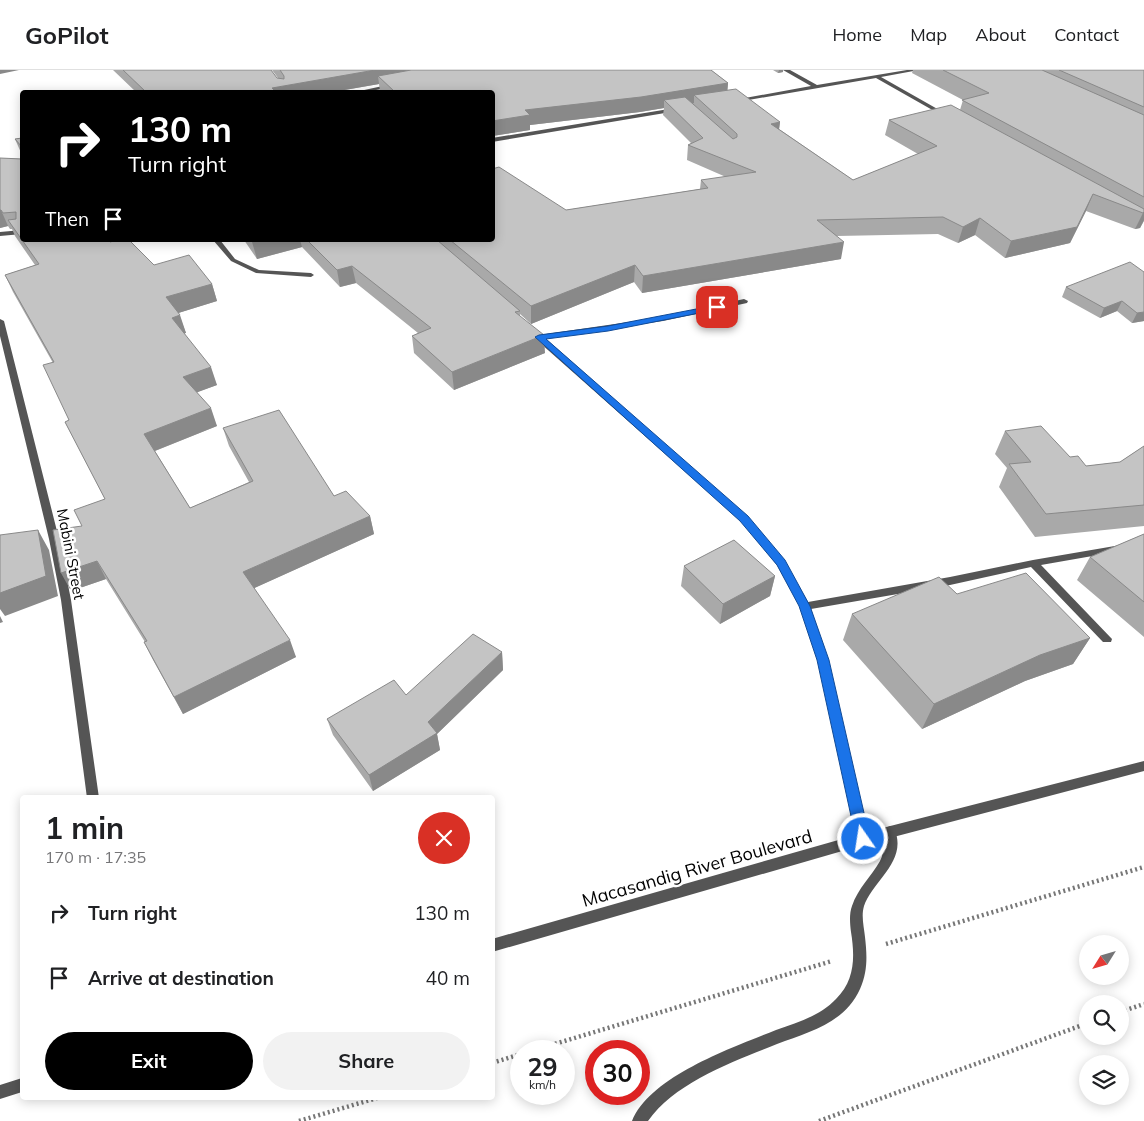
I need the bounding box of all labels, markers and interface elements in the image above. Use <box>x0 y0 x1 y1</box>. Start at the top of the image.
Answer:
text: GoPilot <box>25 20 109 50</box>
text: Home <box>832 23 882 46</box>
text: Map <box>910 23 947 46</box>
text: About <box>975 23 1026 46</box>
text: Contact <box>1054 23 1119 46</box>
text: 130 m <box>128 107 232 151</box>
icon: right <box>45 110 110 175</box>
text: Turn right <box>128 150 226 178</box>
icon: arrive <box>99 205 127 233</box>
text: Then <box>45 207 89 231</box>
pin <box>696 286 738 328</box>
icon: arrive <box>703 293 731 321</box>
street label: Mabini Street <box>53 507 89 601</box>
text: 1 min <box>45 809 124 847</box>
button: close <box>418 812 470 864</box>
position arrow <box>836 812 888 864</box>
street label: Macasandig River Boulevard <box>579 824 815 912</box>
text: 170 m · 17:35 <box>45 847 146 867</box>
icon: right <box>45 899 73 927</box>
text: Turn right <box>88 901 177 925</box>
text: 130 m <box>414 901 470 925</box>
north arrow <box>1079 935 1129 985</box>
map controls <box>1079 935 1129 1105</box>
icon: arrive <box>45 964 73 992</box>
text: Arrive at destination <box>88 966 274 990</box>
text: 40 m <box>426 966 470 990</box>
button: search <box>1079 995 1129 1045</box>
button: Exit <box>45 1032 253 1090</box>
button: Share <box>263 1032 470 1090</box>
speed limit sign: 30 <box>585 1040 650 1105</box>
text: 29 <box>527 1051 558 1082</box>
button: layers <box>1079 1055 1129 1105</box>
text: km/h <box>529 1077 556 1092</box>

